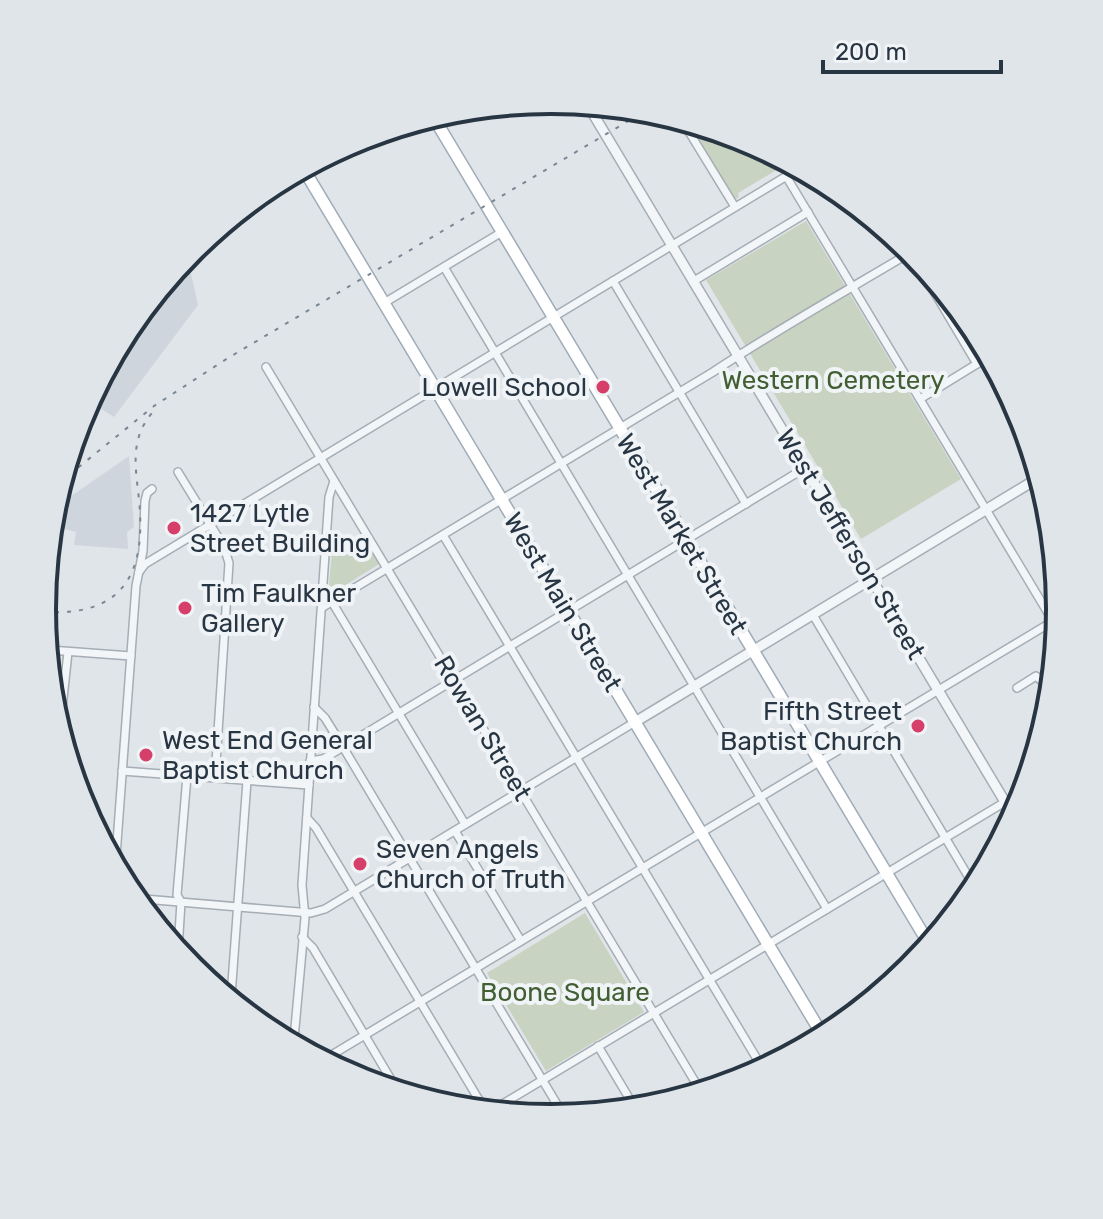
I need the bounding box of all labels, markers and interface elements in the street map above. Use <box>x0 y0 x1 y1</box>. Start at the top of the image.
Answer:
scale bar <box>823 24 1001 74</box>
text: 200 m <box>835 38 907 66</box>
park label: Western Cemetery <box>721 365 945 396</box>
place label: Lowell School <box>421 372 587 403</box>
marker: Lowell School <box>594 378 612 396</box>
street label: West Jefferson Street <box>770 423 932 665</box>
street label: West Market Street <box>609 428 754 640</box>
place label: 1427 Lytle Street Building <box>190 498 370 559</box>
street label: West Main Street <box>497 507 628 697</box>
marker: 1427 Lytle Street Building <box>165 519 183 537</box>
place label: Tim Faulkner Gallery <box>201 578 356 639</box>
marker: Tim Faulkner Gallery <box>176 599 194 617</box>
street label: Rowan Street <box>427 650 538 806</box>
place label: Fifth Street Baptist Church <box>720 696 902 757</box>
marker: Fifth Street Baptist Church <box>909 717 927 735</box>
place label: West End General Baptist Church <box>162 725 373 786</box>
marker: West End General Baptist Church <box>137 746 155 764</box>
place label: Seven Angels Church of Truth <box>376 834 565 895</box>
marker: Seven Angels Church of Truth <box>351 855 369 873</box>
park label: Boone Square <box>480 977 650 1008</box>

